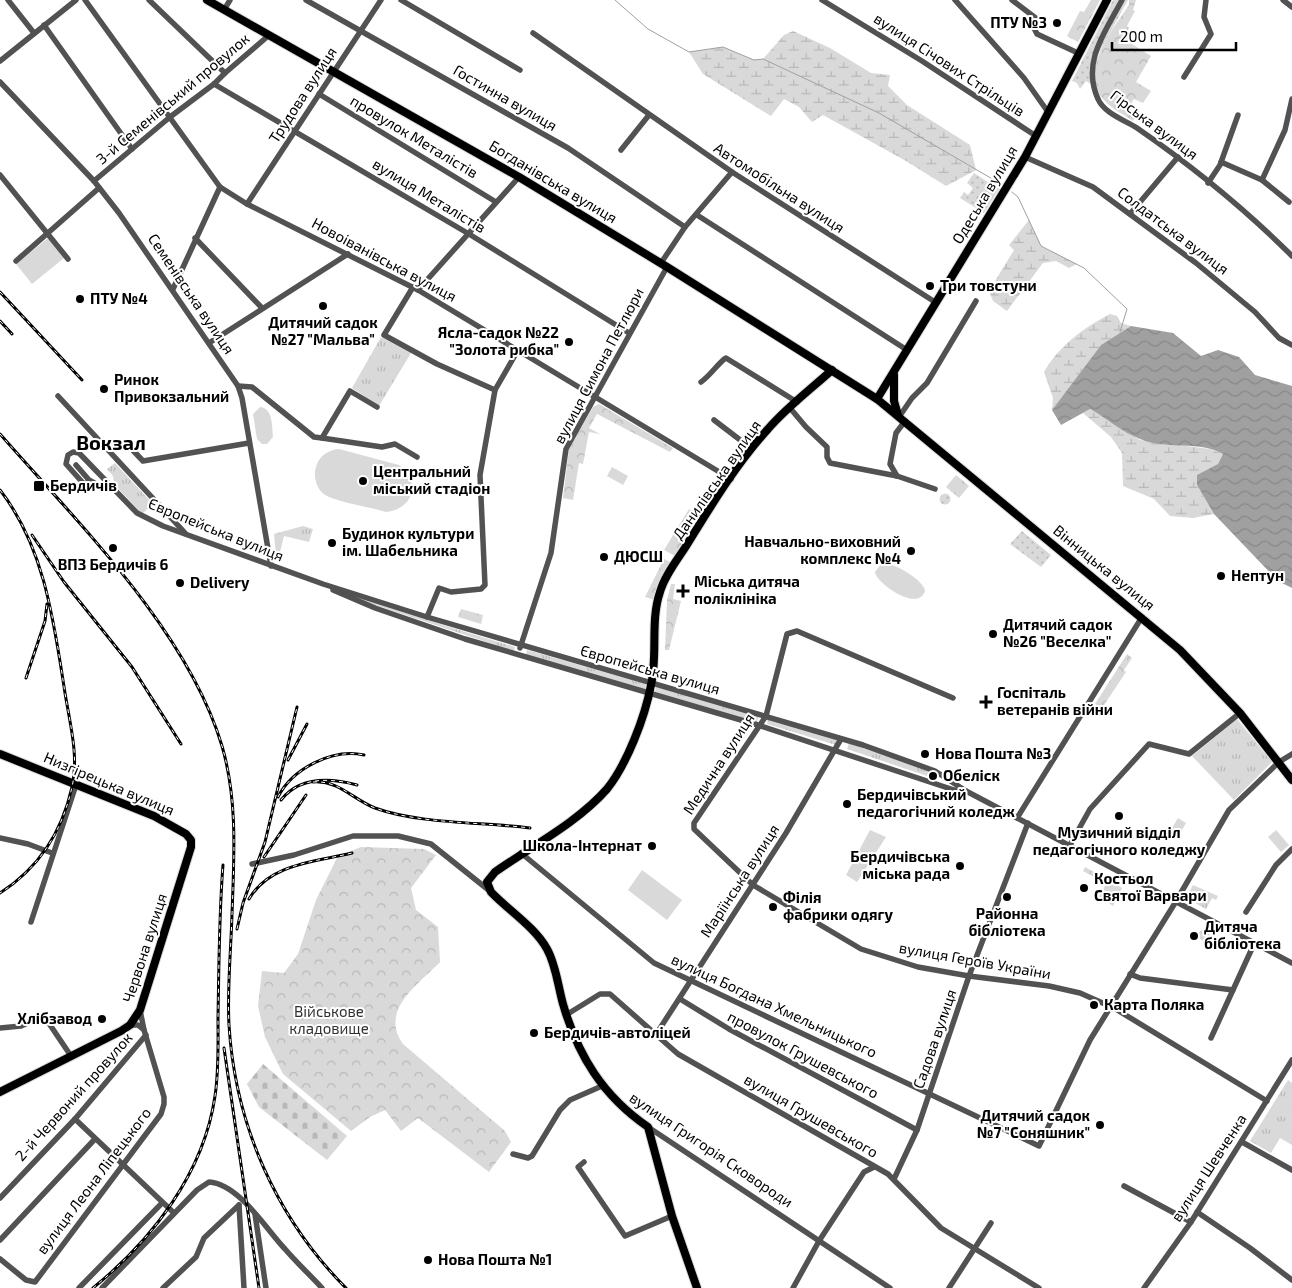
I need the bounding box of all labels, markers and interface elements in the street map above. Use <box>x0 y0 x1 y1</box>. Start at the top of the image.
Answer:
street label: вулиця Січових Стрільців <box>870 9 1028 121</box>
place label: ПТУ №3 <box>990 13 1047 31</box>
marker: ПТУ №3 <box>1051 17 1063 29</box>
scale bar <box>1112 20 1236 52</box>
text: 200 m <box>1120 27 1163 45</box>
street label: 3-й Семенівський провулок <box>92 29 253 168</box>
street label: Трудова вулиця <box>264 43 341 146</box>
street label: Гостинна вулиця <box>450 60 560 135</box>
street label: Гірська вулиця <box>1107 85 1202 164</box>
street label: провулок Металістів <box>347 91 482 182</box>
street label: Богданівська вулиця <box>486 136 621 227</box>
street label: Автомобільна вулиця <box>710 138 848 237</box>
street label: Одеська вулиця <box>948 142 1021 247</box>
street label: вулиця Металістів <box>369 154 489 237</box>
street label: Солдатська вулиця <box>1114 183 1233 279</box>
street label: Новоіванівська вулиця <box>309 213 460 306</box>
street label: Семенівська вулиця <box>144 230 239 358</box>
place label: Три товстуни <box>940 276 1037 294</box>
marker: Три товстуни <box>924 280 936 292</box>
street label: вулиця Симона Петлюри <box>549 285 648 447</box>
place label: ПТУ №4 <box>90 289 148 307</box>
marker: ПТУ №4 <box>74 293 86 305</box>
marker: Дитячий садок №27 "Мальва" <box>317 300 329 312</box>
place label: Дитячий садок №27 "Мальва" <box>268 313 378 348</box>
place label: Ясла-садок №22 "Золота рибка" <box>438 323 559 358</box>
marker: Ясла-садок №22 "Золота рибка" <box>563 336 575 348</box>
place label: Ринок Привокзальний <box>114 370 229 405</box>
marker: Ринок Привокзальний <box>98 383 110 395</box>
street label: Данилівська вулиця <box>668 416 765 543</box>
district label: Вокзал <box>76 430 146 454</box>
place label: Центральний міський стадіон <box>373 462 490 497</box>
marker: Центральний міський стадіон <box>357 475 369 487</box>
place label: Бердичів <box>50 476 117 494</box>
marker: Бердичів <box>32 479 46 493</box>
street label: Європейська вулиця <box>146 494 287 565</box>
street label: Вінницька вулиця <box>1050 521 1159 615</box>
place label: Будинок культури ім. Шабельника <box>342 524 474 559</box>
place label: Навчально-виховний комплекс №4 <box>744 532 901 567</box>
marker: Будинок культури ім. Шабельника <box>326 537 338 549</box>
marker: ВПЗ Бердичів 6 <box>107 542 119 554</box>
marker: Навчально-виховний комплекс №4 <box>905 545 917 557</box>
place label: ДЮСШ <box>614 547 663 565</box>
marker: ДЮСШ <box>598 551 610 563</box>
place label: ВПЗ Бердичів 6 <box>58 555 169 573</box>
place label: Нептун <box>1231 566 1284 584</box>
marker: Нептун <box>1215 570 1227 582</box>
place label: Міська дитяча поліклініка <box>694 572 800 607</box>
place label: Delivery <box>190 573 250 592</box>
marker: Delivery <box>174 577 186 589</box>
marker: Міська дитяча поліклініка <box>676 584 690 598</box>
place label: Дитячий садок №26 "Веселка" <box>1003 615 1113 650</box>
marker: Дитячий садок №26 "Веселка" <box>987 628 999 640</box>
street label: Європейська вулиця <box>578 640 722 699</box>
place label: Госпіталь ветеранів війни <box>997 683 1113 718</box>
marker: Госпіталь ветеранів війни <box>979 695 993 709</box>
street label: Медична вулиця <box>679 709 758 818</box>
place label: Нова Пошта №3 <box>935 744 1051 762</box>
street label: Низгірецька вулиця <box>41 747 177 820</box>
marker: Нова Пошта №3 <box>919 748 931 760</box>
place label: Обеліск <box>943 766 1000 784</box>
marker: Обеліск <box>927 770 939 782</box>
place label: Бердичівський педагогічний коледж <box>857 785 1015 820</box>
marker: Бердичівський педагогічний коледж <box>841 798 853 810</box>
marker: Музичний відділ педагогічного коледжу <box>1113 810 1125 822</box>
street label: Маріїнська вулиця <box>696 821 783 941</box>
place label: Музичний відділ педагогічного коледжу <box>1033 823 1206 858</box>
place label: Школа-Інтернат <box>522 836 642 854</box>
marker: Школа-Інтернат <box>646 840 658 852</box>
place label: Бердичівська міська рада <box>850 847 950 882</box>
marker: Бердичівська міська рада <box>954 860 966 872</box>
place label: Костьол Святої Варвари <box>1094 869 1207 904</box>
marker: Костьол Святої Варвари <box>1078 882 1090 894</box>
place label: Філія фабрики одягу <box>783 888 893 923</box>
street label: Червона вулиця <box>118 891 171 1005</box>
marker: Районна бібліотека <box>1001 891 1013 903</box>
marker: Філія фабрики одягу <box>767 901 779 913</box>
place label: Районна бібліотека <box>968 904 1046 939</box>
place label: Дитяча бібліотека <box>1204 917 1281 952</box>
marker: Дитяча бібліотека <box>1188 930 1200 942</box>
street label: вулиця Героїв України <box>898 938 1053 983</box>
street label: вулиця Богдана Хмельницького <box>668 949 880 1062</box>
street label: Садова вулиця <box>909 987 960 1091</box>
place label: Карта Поляка <box>1104 995 1204 1013</box>
marker: Карта Поляка <box>1088 999 1100 1011</box>
park label: Військове кладовище <box>289 1002 369 1037</box>
street label: провулок Грушевського <box>724 1007 882 1102</box>
place label: Хлібзавод <box>17 1009 93 1027</box>
marker: Хлібзавод <box>96 1013 108 1025</box>
place label: Бердичів-автоліцей <box>544 1023 691 1041</box>
marker: Бердичів-автоліцей <box>528 1027 540 1039</box>
street label: 2-й Червоний провулок <box>11 1028 136 1165</box>
street label: вулиця Грушевського <box>741 1069 882 1162</box>
street label: вулиця Григорія Сковороди <box>626 1088 797 1211</box>
street label: вулиця Леона Ліпецького <box>32 1104 155 1258</box>
place label: Дитячий садок №7 "Соняшник" <box>977 1106 1091 1141</box>
street label: вулиця Шевченка <box>1167 1110 1251 1225</box>
marker: Дитячий садок №7 "Соняшник" <box>1094 1119 1106 1131</box>
place label: Нова Пошта №1 <box>438 1250 552 1268</box>
marker: Нова Пошта №1 <box>422 1254 434 1266</box>

